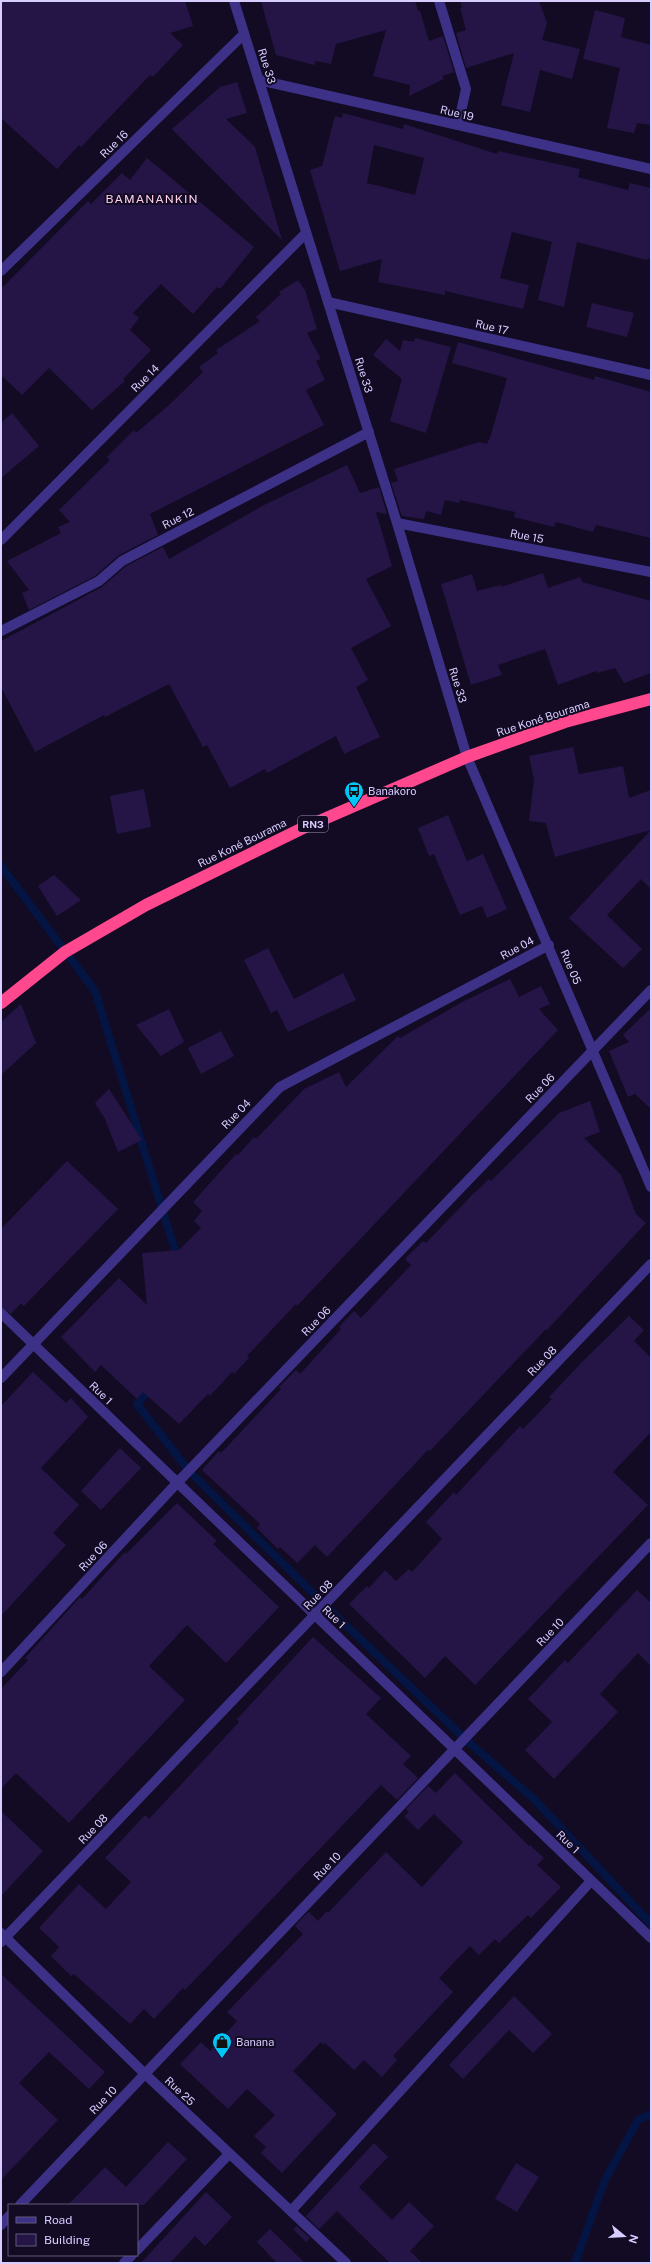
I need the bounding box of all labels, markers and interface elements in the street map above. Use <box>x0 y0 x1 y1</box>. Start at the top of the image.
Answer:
street label: Rue 33 <box>256 47 278 85</box>
street label: Rue 19 <box>439 103 475 123</box>
street label: Rue 16 <box>98 128 130 160</box>
district label: BAMANANKIN <box>106 192 198 206</box>
street label: Rue 17 <box>474 317 510 337</box>
street label: Rue 33 <box>353 356 375 394</box>
street label: Rue 14 <box>129 362 161 394</box>
street label: Rue 12 <box>160 505 196 531</box>
street label: Rue 15 <box>509 527 545 545</box>
street label: Rue 33 <box>447 666 469 704</box>
street label: Rue Koné Bourama <box>495 697 591 739</box>
bus stop icon: Banakoro <box>343 780 365 808</box>
place label: Banakoro <box>368 785 416 797</box>
street label: Rue Koné Bourama <box>196 816 288 870</box>
road number: RN3 <box>298 816 328 832</box>
street label: Rue 04 <box>498 934 536 962</box>
street label: Rue 05 <box>558 948 584 986</box>
street label: Rue 06 <box>523 1071 557 1105</box>
street label: Rue 04 <box>219 1097 253 1131</box>
street label: Rue 06 <box>299 1304 333 1338</box>
street label: Rue 08 <box>525 1344 559 1378</box>
street label: Rue 1 <box>87 1379 115 1407</box>
street label: Rue 06 <box>76 1539 110 1573</box>
street label: Rue 08 <box>301 1578 335 1612</box>
street label: Rue 1 <box>320 1603 348 1631</box>
street label: Rue 10 <box>534 1615 566 1648</box>
street label: Rue 08 <box>76 1812 110 1846</box>
street label: Rue 1 <box>554 1828 582 1856</box>
street label: Rue 10 <box>311 1849 343 1882</box>
shop icon: Banana <box>211 2031 233 2059</box>
place label: Banana <box>236 2036 274 2048</box>
street label: Rue 25 <box>163 2074 197 2108</box>
street label: Rue 10 <box>87 2083 119 2116</box>
legend <box>8 2204 138 2256</box>
text: Road <box>44 2213 72 2227</box>
north arrow <box>604 2216 644 2256</box>
text: Building <box>44 2233 90 2247</box>
text: N <box>626 2233 641 2245</box>

